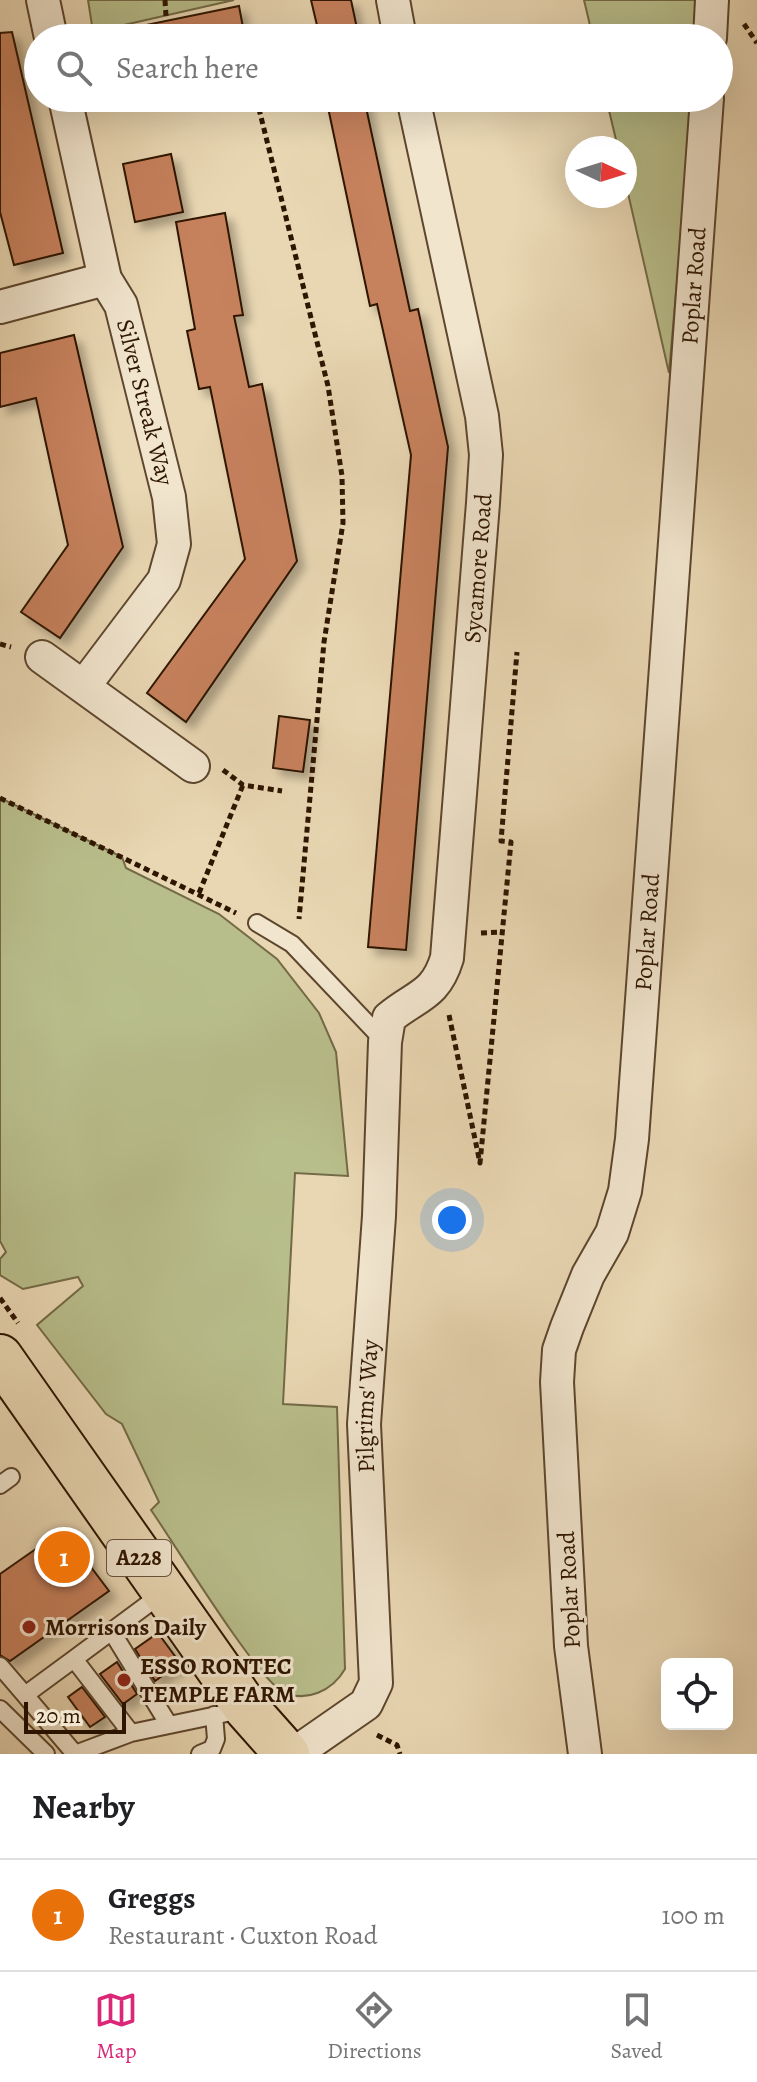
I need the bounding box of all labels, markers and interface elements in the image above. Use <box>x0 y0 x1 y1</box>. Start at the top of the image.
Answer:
search box <box>24 24 733 112</box>
icon: search <box>52 46 96 90</box>
text: Search here <box>116 48 259 88</box>
north arrow <box>565 136 637 208</box>
street label: Poplar Road <box>673 226 714 346</box>
street label: Silver Streak Way <box>109 316 182 489</box>
street label: Sycamore Road <box>456 492 500 644</box>
street label: Poplar Road <box>627 872 667 992</box>
your location <box>432 1200 472 1240</box>
street label: Pilgrims' Way <box>348 1338 386 1474</box>
pin: 1 <box>38 1527 90 1587</box>
street label: Poplar Road <box>550 1530 588 1650</box>
road number: A228 <box>107 1540 171 1576</box>
place label: Morrisons Daily <box>45 1611 207 1643</box>
marker: Morrisons Daily <box>20 1618 38 1636</box>
place label: ESSO RONTEC TEMPLE FARM <box>140 1650 295 1710</box>
map controls <box>661 1658 733 1730</box>
button: locate <box>661 1658 733 1730</box>
marker: ESSO RONTEC TEMPLE FARM <box>115 1671 133 1689</box>
scale bar <box>24 1698 126 1734</box>
text: 20 m <box>36 1701 81 1731</box>
text: Nearby <box>32 1783 135 1830</box>
text: Greggs <box>108 1878 195 1918</box>
text: 1 <box>53 1898 63 1933</box>
text: 100 m <box>662 1898 725 1933</box>
text: Restaurant · Cuxton Road <box>108 1918 378 1953</box>
tab: Map <box>94 1988 138 2066</box>
tab: Directions <box>327 1988 422 2066</box>
tab: Saved <box>610 1988 663 2066</box>

